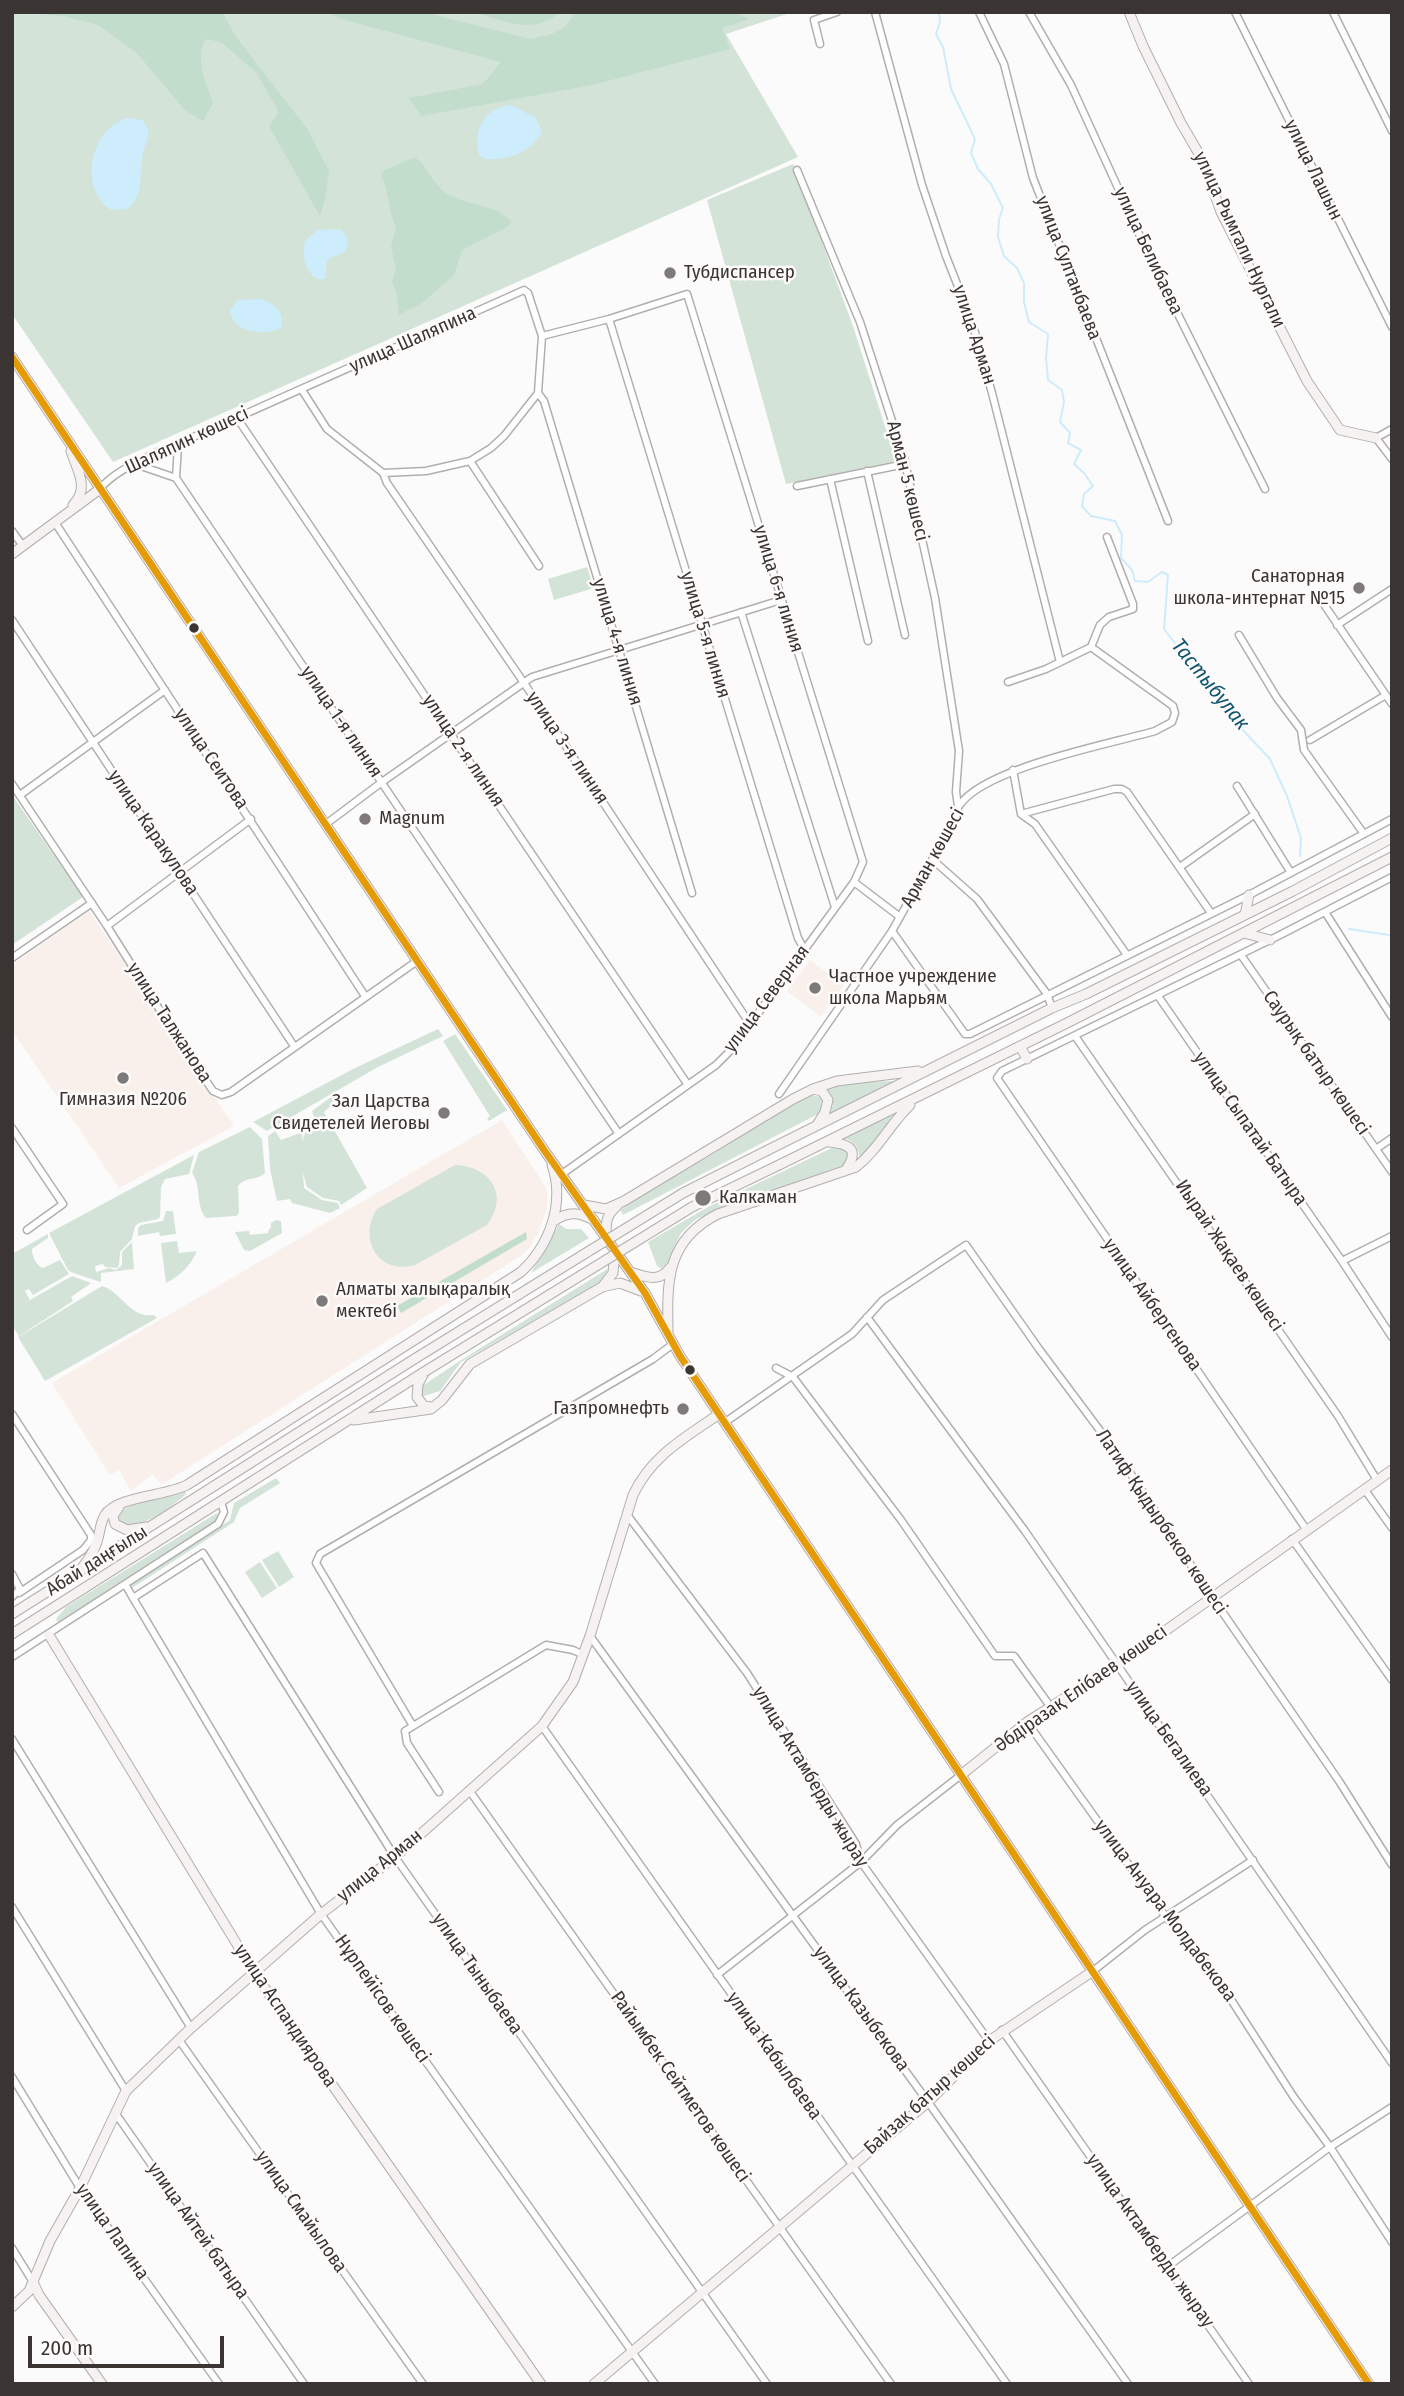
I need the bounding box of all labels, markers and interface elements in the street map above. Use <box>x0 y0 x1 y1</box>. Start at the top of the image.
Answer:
street label: улица Лашын <box>1279 116 1347 224</box>
street label: улица Рымгали Нургали <box>1188 148 1290 332</box>
street label: улица Белибаева <box>1108 184 1188 318</box>
street label: улица Султанбаева <box>1030 193 1106 343</box>
place label: Тубдиспансер <box>684 262 795 284</box>
marker: Тубдиспансер <box>662 265 678 281</box>
street label: улица Арман <box>947 282 1001 388</box>
street label: улица Шаляпина <box>346 302 480 378</box>
street label: Шаляпин көшесі <box>122 402 252 480</box>
street label: Арман 5 көшесі <box>881 418 933 544</box>
street label: улица 6-я линия <box>748 523 808 655</box>
place label: Санаторная школа-интернат №15 <box>1173 566 1345 610</box>
street label: улица 5-я линия <box>675 569 735 701</box>
street label: улица 4-я линия <box>587 576 647 708</box>
marker: Санаторная школа-интернат №15 <box>1351 580 1367 596</box>
unlabelled marker <box>187 621 201 635</box>
water label: Тастыбулак <box>1166 634 1254 736</box>
street label: улица 1-я линия <box>295 662 387 782</box>
street label: улица 3-я линия <box>521 687 613 809</box>
street label: улица 2-я линия <box>417 690 509 812</box>
street label: улица Сеитова <box>169 704 253 814</box>
street label: улица Каракулова <box>103 766 203 900</box>
street label: Арман көшесі <box>896 804 970 912</box>
place label: Magnum <box>379 808 445 830</box>
marker: Magnum <box>357 811 373 827</box>
street label: улица Северная <box>719 941 815 1057</box>
street label: улица Талжанова <box>122 959 216 1087</box>
place label: Частное учреждение школа Марьям <box>829 966 997 1010</box>
marker: Частное учреждение школа Марьям <box>807 980 823 996</box>
street label: Саурық батыр көшесі <box>1258 986 1374 1140</box>
street label: улица Сыпатай Батыра <box>1188 1048 1312 1210</box>
marker: Гимназия №206 <box>115 1070 131 1086</box>
place label: Гимназия №206 <box>59 1089 187 1111</box>
place label: Зал Царства Свидетелей Иеговы <box>272 1091 430 1135</box>
marker: Зал Царства Свидетелей Иеговы <box>436 1105 452 1121</box>
street label: Иырай Жақаев көшесі <box>1170 1176 1288 1336</box>
place label: Калкаман <box>719 1187 797 1209</box>
marker: Калкаман <box>693 1188 713 1208</box>
street label: улица Айбергенова <box>1098 1234 1206 1376</box>
place label: Алматы халықаралық мектебі <box>336 1279 510 1323</box>
marker: Алматы халықаралық мектебі <box>314 1293 330 1309</box>
unlabelled marker <box>683 1363 697 1377</box>
place label: Газпромнефть <box>553 1398 669 1420</box>
marker: Газпромнефть <box>675 1401 691 1417</box>
street label: Латиф Қыдырбеков көшесі <box>1091 1425 1231 1619</box>
street label: Абай даңғылы <box>42 1521 152 1601</box>
street label: Әбдіразақ Елібаев көшесі <box>990 1621 1172 1757</box>
street label: улица Бегалиева <box>1121 1677 1217 1801</box>
street label: улица Актамберды жырау <box>747 1682 873 1872</box>
street label: улица Ануара Молдабекова <box>1089 1815 1241 2007</box>
street label: улица Арман <box>333 1825 427 1907</box>
street label: улица Тыныбаева <box>427 1909 527 2039</box>
street label: Нұрпейісов көшесі <box>329 1931 435 2067</box>
street label: улица Аспандиярова <box>229 1940 341 2092</box>
street label: улица Казыбекова <box>808 1942 914 2076</box>
street label: Райымбек Сейтметов көшесі <box>605 1987 755 2187</box>
street label: улица Кабылбаева <box>721 1988 827 2124</box>
street label: Байзақ батыр көшесі <box>860 2030 1000 2160</box>
street label: улица Смайылова <box>250 2147 352 2277</box>
street label: улица Актамберды жырау <box>1081 2150 1219 2332</box>
street label: улица Айтей батыра <box>142 2158 254 2304</box>
street label: улица Лапина <box>70 2179 154 2285</box>
scale bar <box>32 2322 228 2366</box>
text: 200 m <box>41 2335 93 2361</box>

